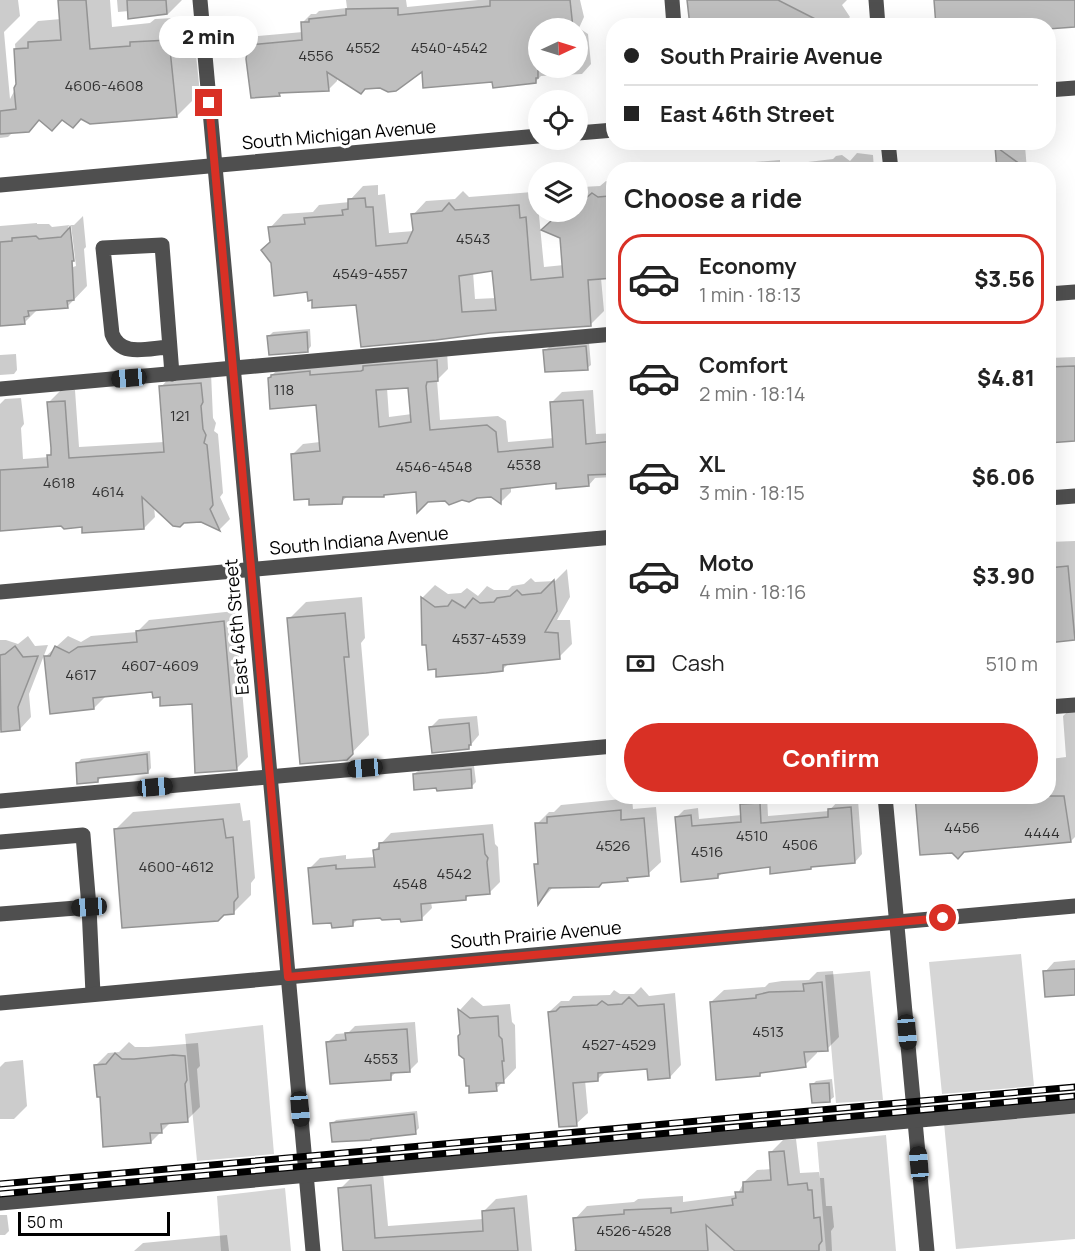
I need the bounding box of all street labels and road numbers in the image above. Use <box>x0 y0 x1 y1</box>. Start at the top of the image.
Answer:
street label: South Michigan Avenue <box>241 114 437 154</box>
street label: South Indiana Avenue <box>268 520 449 560</box>
street label: East 46th Street <box>218 558 254 696</box>
street label: South Prairie Avenue <box>449 915 622 953</box>

